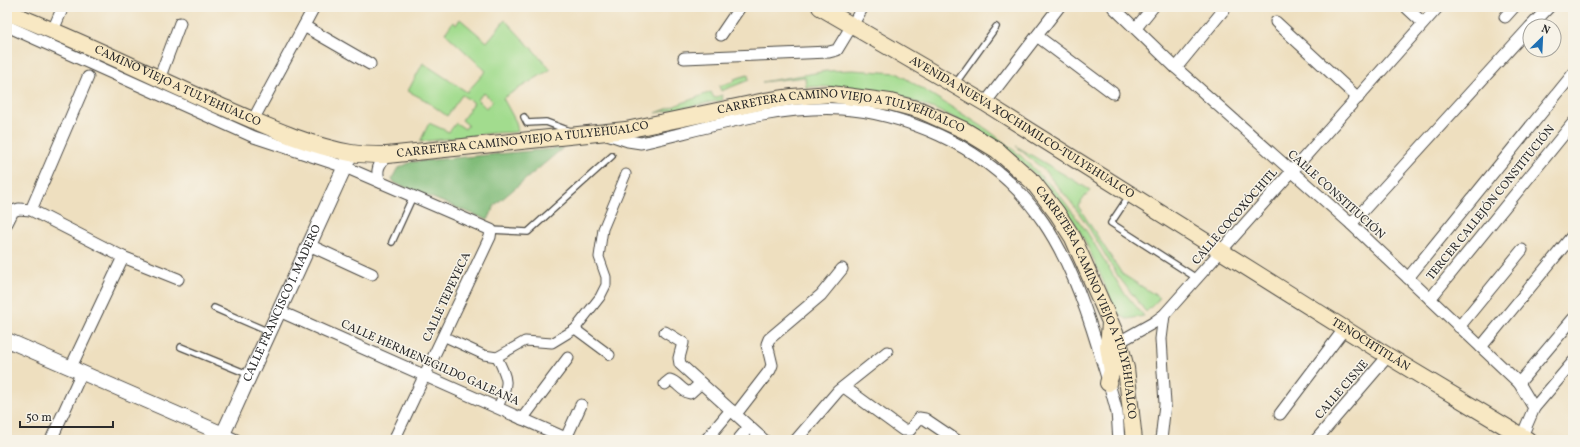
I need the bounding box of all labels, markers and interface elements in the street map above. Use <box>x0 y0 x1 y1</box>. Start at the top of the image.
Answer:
north arrow <box>1522 18 1562 58</box>
text: N <box>1539 22 1552 39</box>
street label: CAMINO VIEJO A TULYEHUALCO <box>92 42 263 131</box>
street label: AVENIDA NUEVA XOCHIMILCO-TULYEHUALCO <box>906 53 1137 203</box>
street label: CARRETERA CAMINO VIEJO A TULYEHUALCO <box>716 86 967 137</box>
street label: CARRETERA CAMINO VIEJO A TULYEHUALCO <box>396 117 650 162</box>
street label: TERCER CALLEJÓN CONSTITUCIÓN <box>1423 121 1559 284</box>
street label: CALLE CONSTITUCIÓN <box>1284 146 1389 243</box>
street label: CALLE COCOXÓCHITL <box>1188 165 1282 269</box>
street label: CARRETERA CAMINO VIEJO A TULYEHUALCO <box>1031 183 1140 420</box>
street label: CALLE FRANCISCO I. MADERO <box>240 222 325 385</box>
street label: CALLE TEPEYECA <box>419 249 475 345</box>
street label: TENOCHTITLÁN <box>1328 314 1413 375</box>
street label: CALLE HERMENEGILDO GALEANA <box>338 316 522 410</box>
street label: CALLE CISNE <box>1312 357 1372 423</box>
scale bar <box>20 403 113 429</box>
text: 50 m <box>26 410 52 426</box>

